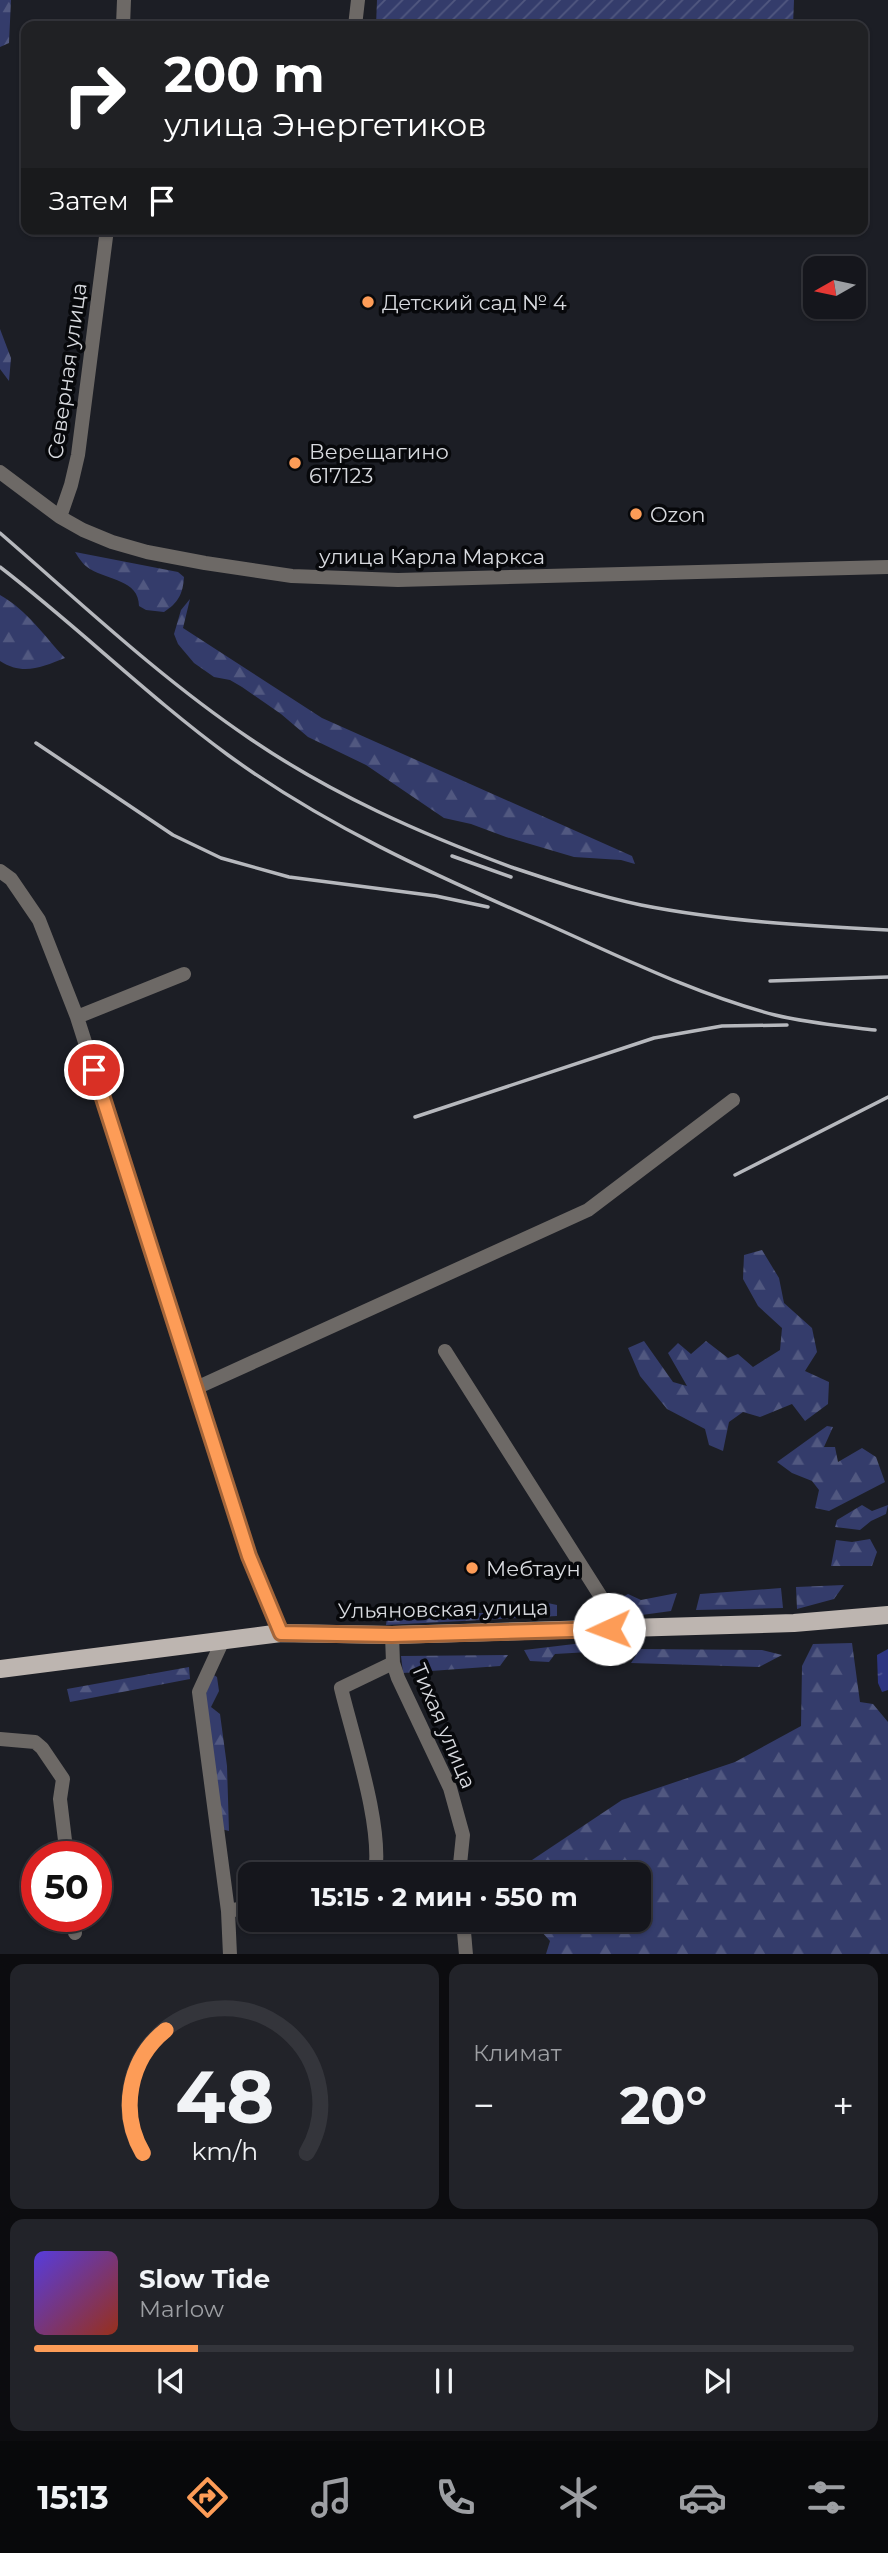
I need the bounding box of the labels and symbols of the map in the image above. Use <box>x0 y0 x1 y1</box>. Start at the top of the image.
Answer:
north arrow <box>803 256 866 318</box>
street label: Северная улица <box>42 281 92 461</box>
place label: Детский сад № 4 <box>382 290 567 315</box>
marker: Детский сад № 4 <box>360 294 376 310</box>
place label: Верещагино 617123 <box>309 439 449 488</box>
marker: Верещагино 617123 <box>287 455 303 471</box>
place label: Ozon <box>650 502 706 527</box>
marker: Ozon <box>628 506 644 522</box>
street label: улица Карла Маркса <box>318 544 545 569</box>
pin <box>64 1040 124 1100</box>
place label: Мебтаун <box>486 1556 581 1581</box>
marker: Мебтаун <box>464 1560 480 1576</box>
position arrow <box>572 1592 646 1666</box>
street label: Ульяновская улица <box>337 1595 549 1623</box>
street label: Тихая улица <box>406 1660 482 1792</box>
speed limit sign: 50 <box>21 1841 112 1932</box>

